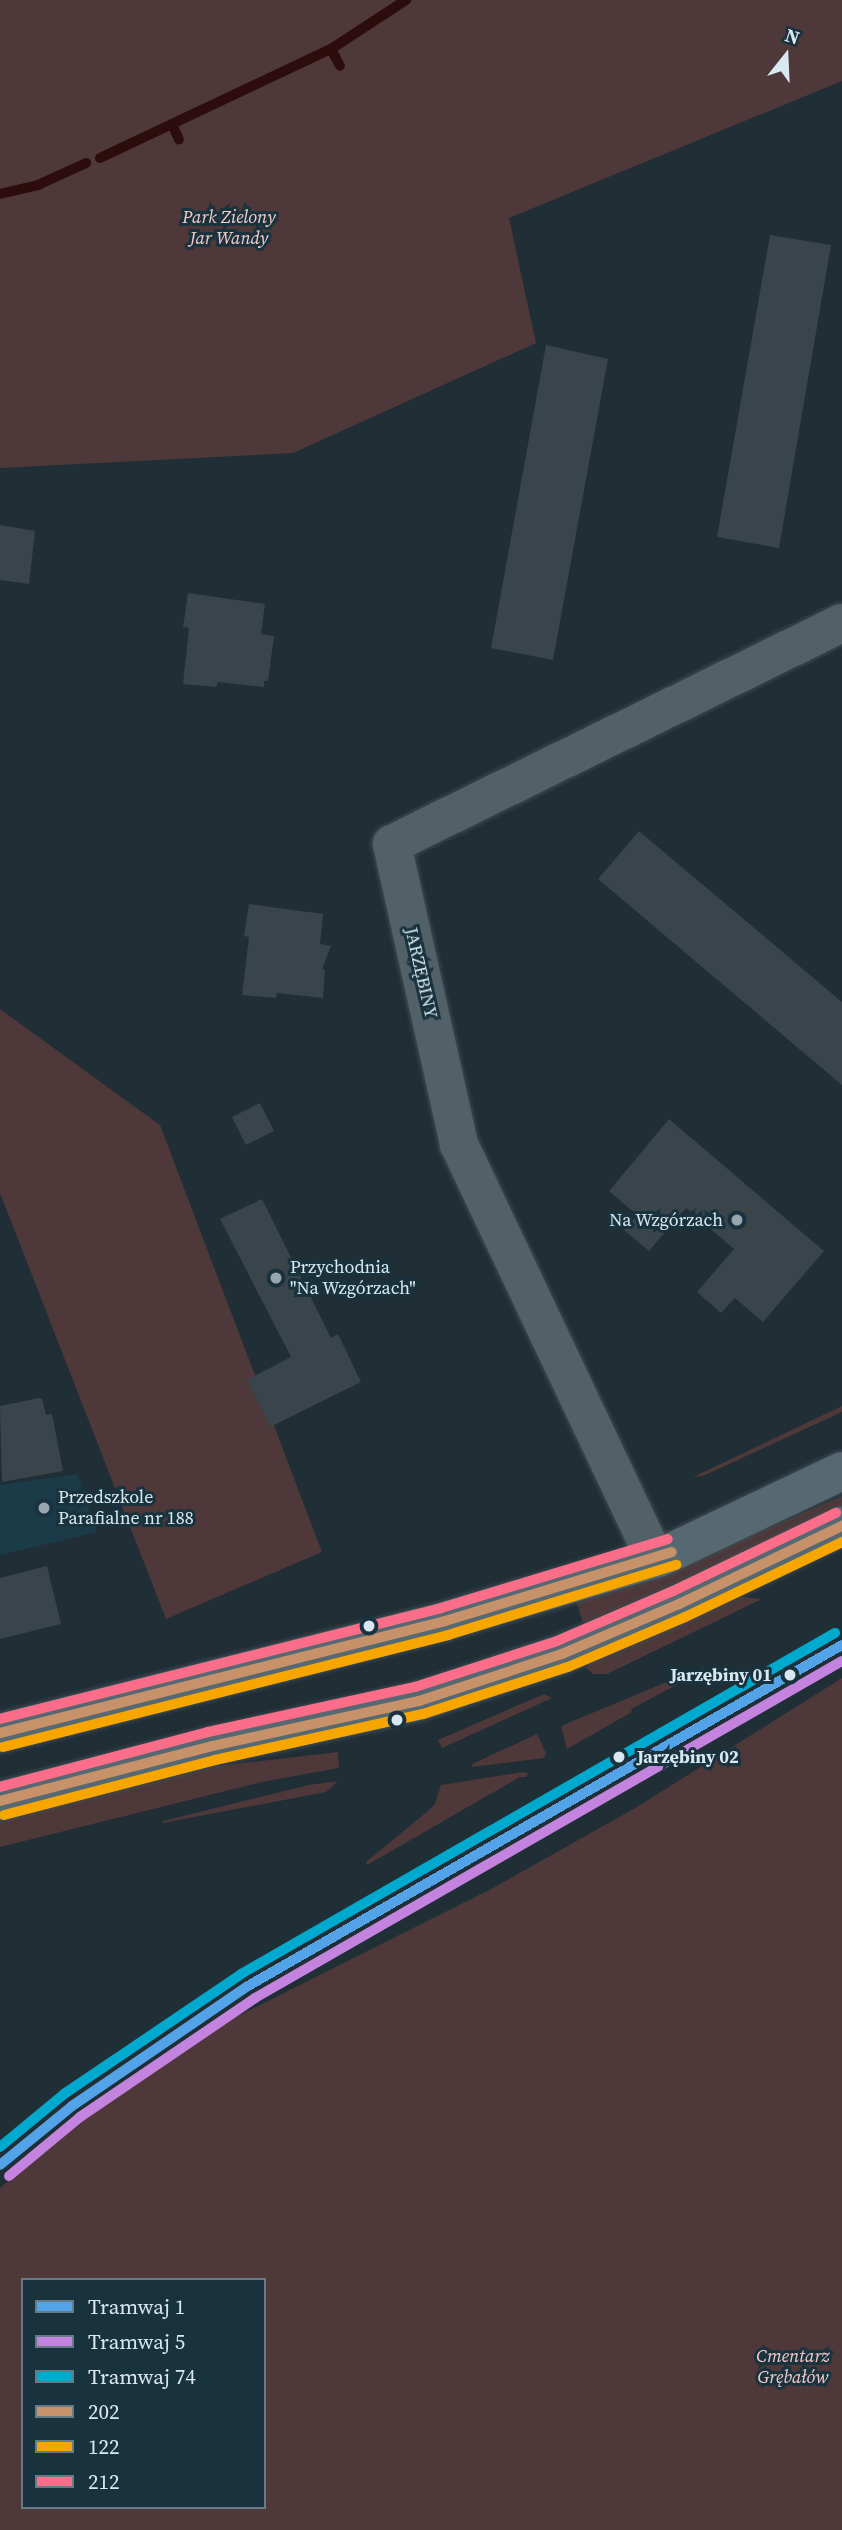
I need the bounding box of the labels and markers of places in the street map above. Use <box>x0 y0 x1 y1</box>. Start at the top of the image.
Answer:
place label: Na Wzgórzach <box>609 1209 723 1231</box>
marker: Na Wzgórzach <box>729 1212 745 1228</box>
place label: Przychodnia "Na Wzgórzach" <box>290 1257 416 1300</box>
marker: Przychodnia "Na Wzgórzach" <box>268 1270 284 1286</box>
place label: Przedszkole Parafialne nr 188 <box>58 1487 194 1530</box>
marker: Przedszkole Parafialne nr 188 <box>36 1500 52 1516</box>
unlabelled marker <box>362 1619 376 1633</box>
marker: Jarzębiny 01 <box>778 1663 802 1687</box>
place label: Jarzębiny 01 <box>670 1664 772 1686</box>
unlabelled marker <box>390 1713 404 1727</box>
marker: Jarzębiny 02 <box>607 1745 631 1769</box>
place label: Jarzębiny 02 <box>637 1746 739 1768</box>

